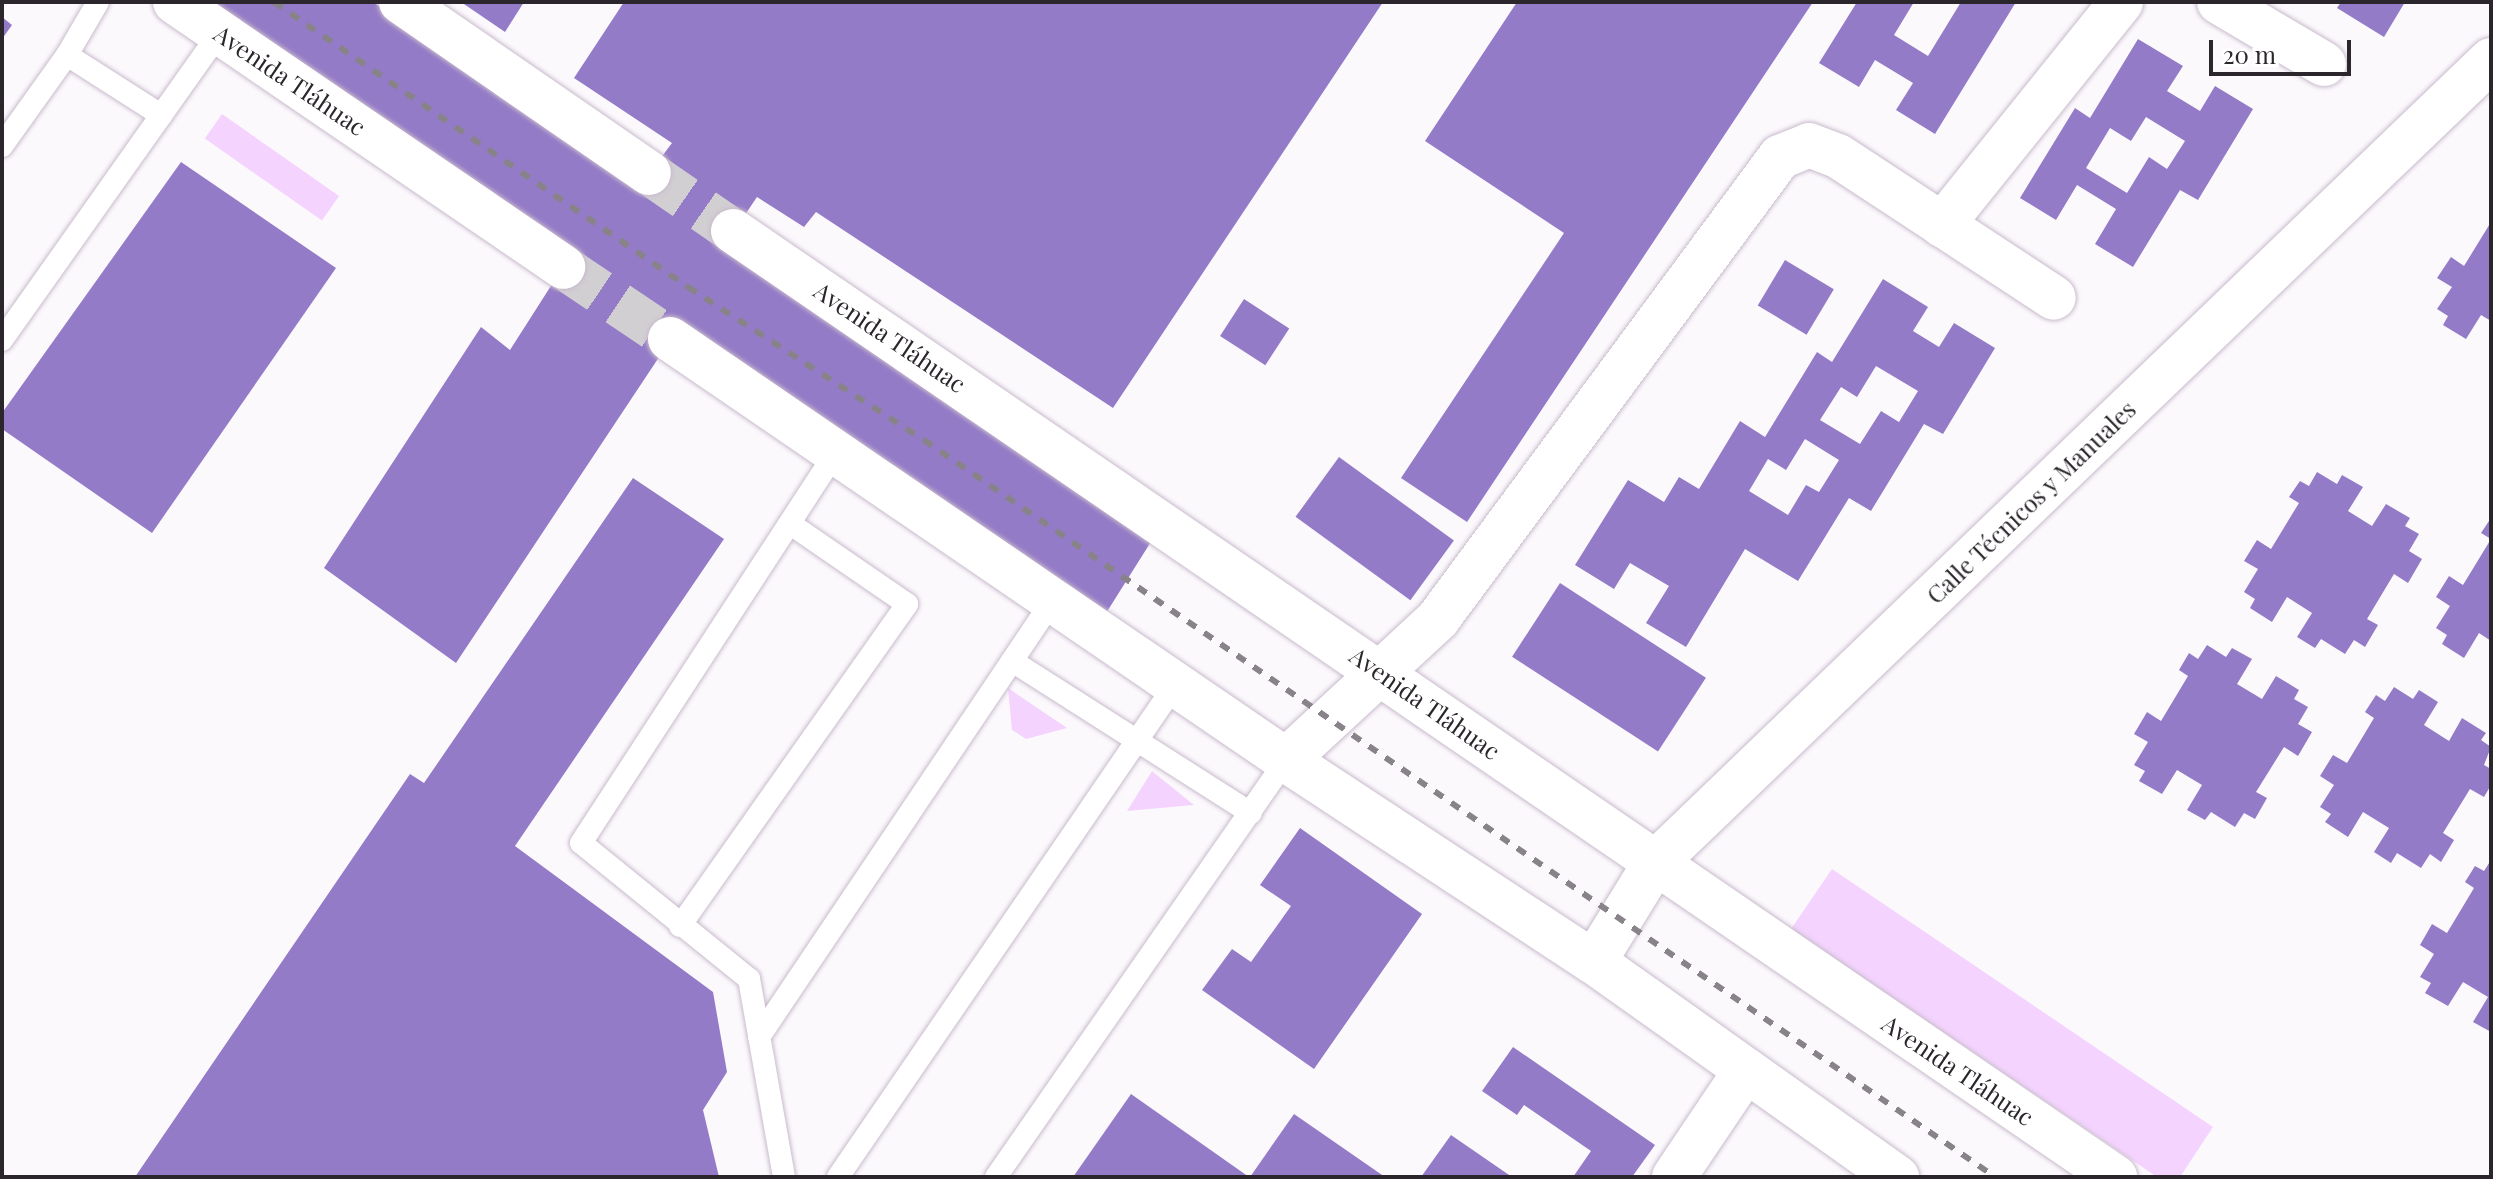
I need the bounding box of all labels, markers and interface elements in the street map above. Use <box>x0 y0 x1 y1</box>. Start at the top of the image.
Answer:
street label: Avenida Tláhuac <box>208 18 372 142</box>
scale bar <box>2213 24 2355 74</box>
text: 20 m <box>2223 38 2276 70</box>
street label: Avenida Tláhuac <box>808 275 972 399</box>
street label: Calle Técnicos y Manuales <box>1920 394 2142 610</box>
street label: Avenida Tláhuac <box>1344 640 1506 766</box>
street label: Avenida Tláhuac <box>1876 1008 2040 1132</box>

